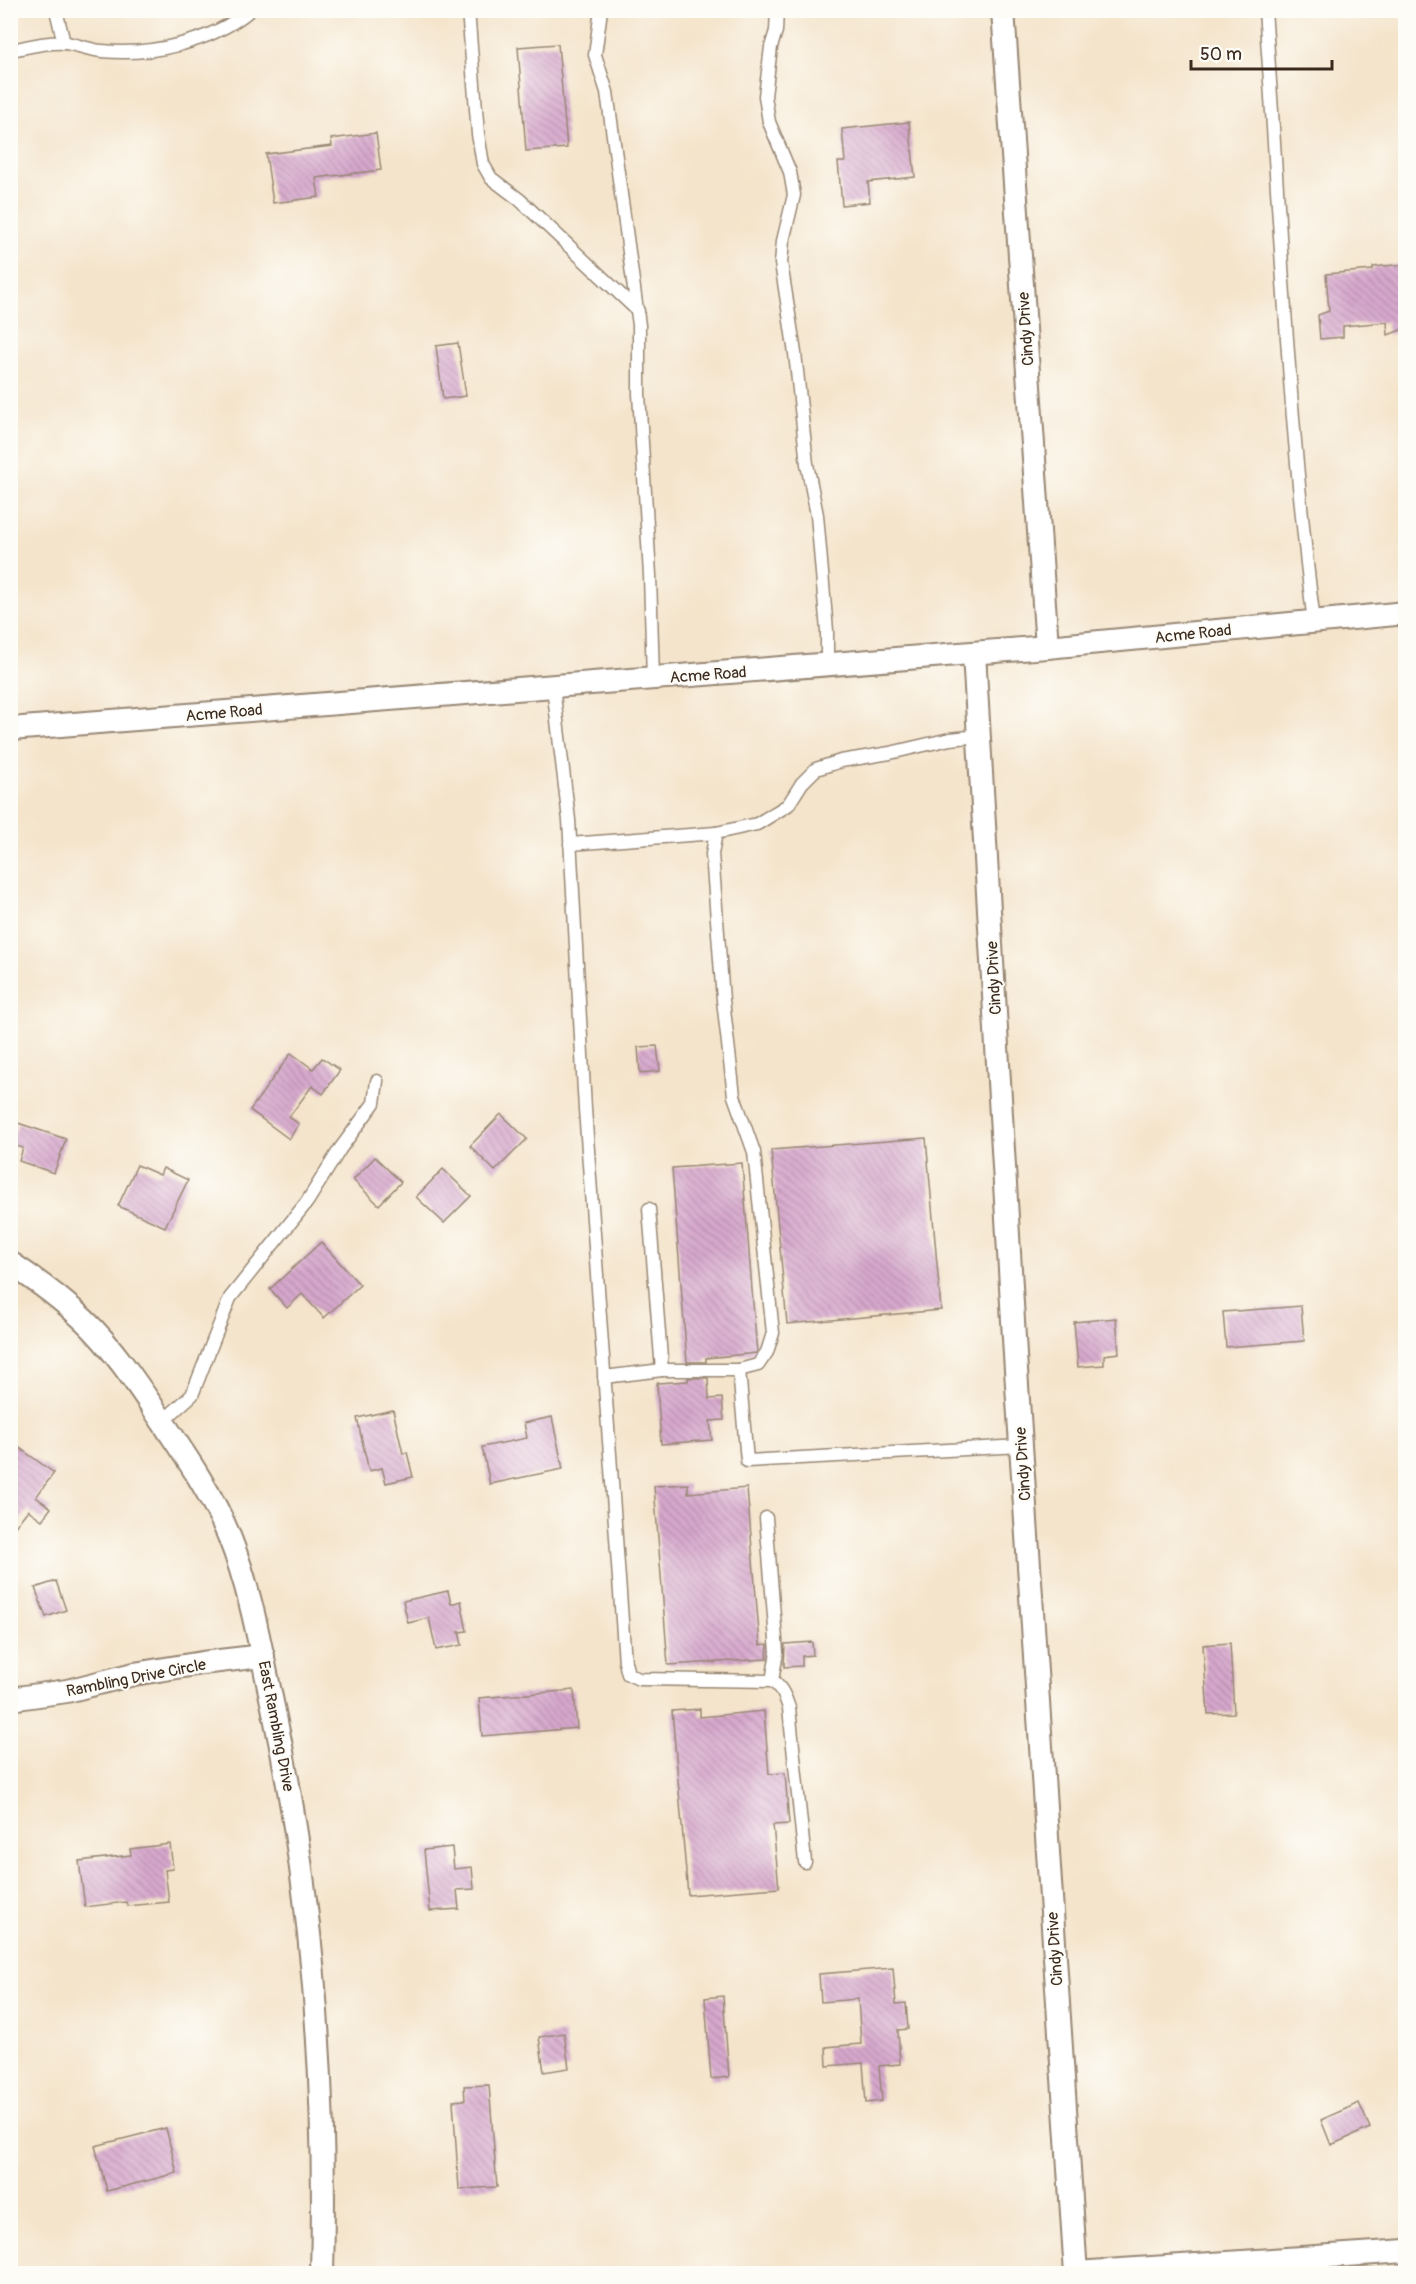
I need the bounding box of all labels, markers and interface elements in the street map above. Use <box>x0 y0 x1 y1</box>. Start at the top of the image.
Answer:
scale bar <box>1191 33 1332 71</box>
text: 50 m <box>1200 43 1242 66</box>
street label: Cindy Drive <box>1013 291 1039 366</box>
street label: Acme Road <box>1154 620 1233 648</box>
street label: Acme Road <box>669 662 747 688</box>
street label: Acme Road <box>185 700 263 726</box>
street label: Cindy Drive <box>982 940 1006 1015</box>
street label: Cindy Drive <box>1010 1426 1036 1501</box>
street label: Rambling Drive Circle <box>65 1655 208 1701</box>
street label: East Rambling Drive <box>254 1659 299 1793</box>
street label: Cindy Drive <box>1042 1911 1068 1986</box>

